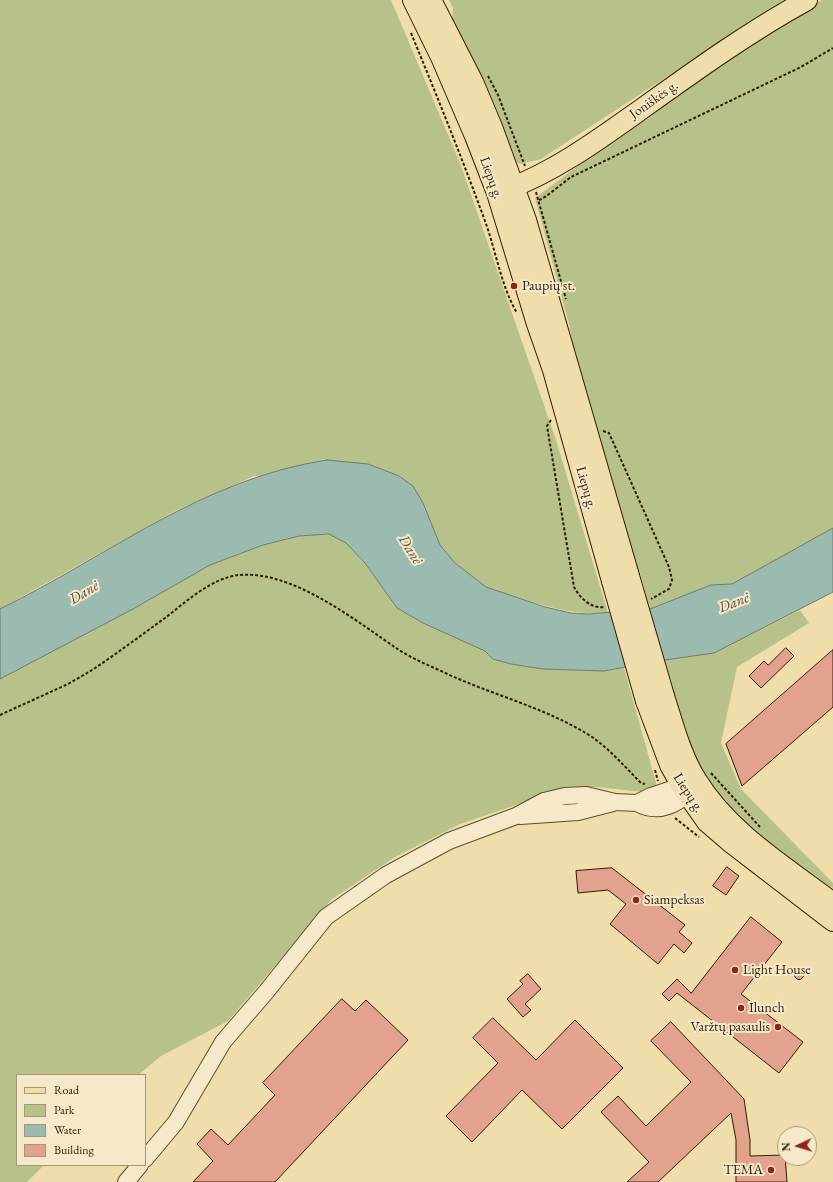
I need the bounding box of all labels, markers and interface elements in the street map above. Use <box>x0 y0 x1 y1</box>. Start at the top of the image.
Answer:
street label: Joniškės g. <box>626 77 682 123</box>
street label: Liepų g. <box>476 155 506 201</box>
place label: Paupių st. <box>522 278 575 294</box>
marker: Paupių st. <box>509 281 519 291</box>
street label: Liepų g. <box>572 465 600 511</box>
water label: Danė <box>394 532 426 568</box>
water label: Danė <box>66 577 102 609</box>
water label: Danė <box>716 589 752 617</box>
street label: Liepų g. <box>669 770 707 816</box>
place label: Siampeksas <box>644 892 704 908</box>
marker: Siampeksas <box>631 895 641 905</box>
place label: Light House <box>743 962 811 978</box>
marker: Light House <box>730 965 740 975</box>
place label: Ilunch <box>749 1000 785 1016</box>
marker: Ilunch <box>736 1003 746 1013</box>
place label: Varžtų pasaulis <box>691 1019 770 1035</box>
marker: Varžtų pasaulis <box>773 1022 783 1032</box>
legend <box>16 1074 146 1166</box>
text: Road <box>54 1082 79 1098</box>
text: Park <box>54 1102 74 1118</box>
text: Water <box>54 1122 81 1138</box>
north arrow <box>777 1126 817 1166</box>
text: Building <box>54 1142 94 1158</box>
text: N <box>779 1142 793 1152</box>
place label: TEMA <box>723 1162 763 1178</box>
marker: TEMA <box>766 1165 776 1175</box>

